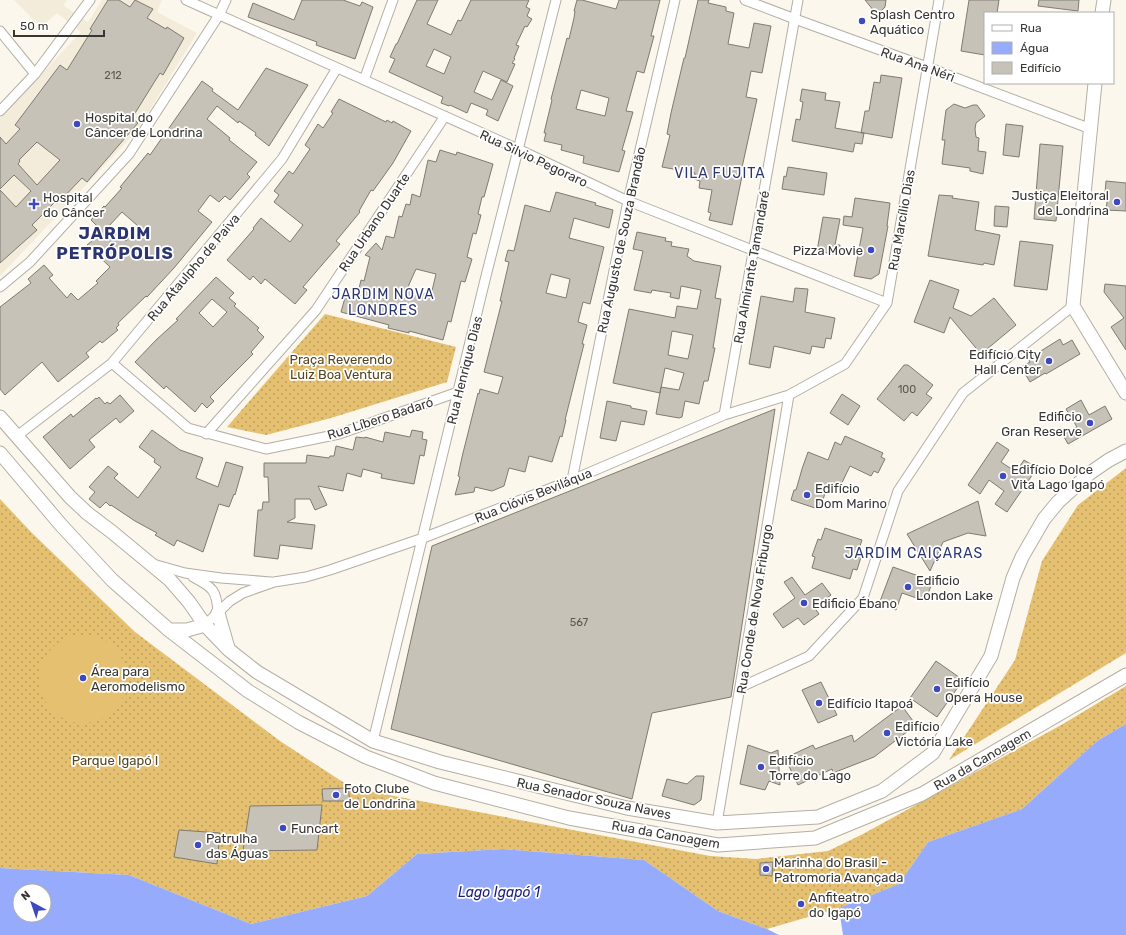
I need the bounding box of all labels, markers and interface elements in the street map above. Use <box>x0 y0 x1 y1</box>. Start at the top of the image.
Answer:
place label: Splash Centro Aquático <box>870 7 955 37</box>
scale bar <box>14 12 104 38</box>
legend <box>984 12 1114 84</box>
marker: Splash Centro Aquático <box>857 16 867 26</box>
text: 50 m <box>20 19 48 33</box>
text: Rua <box>1020 21 1042 35</box>
text: Água <box>1020 41 1049 55</box>
street label: Rua Ana Néri <box>879 44 957 85</box>
text: Edifício <box>1020 61 1061 75</box>
house number: 212 <box>104 69 122 82</box>
place label: Hospital do Câncer de Londrina <box>85 110 203 140</box>
marker: Hospital do Câncer de Londrina <box>72 119 82 129</box>
street label: Rua Silvio Pegoraro <box>477 127 590 191</box>
street label: Rua Augusto de Souza Brandão <box>594 145 650 335</box>
district label: VILA FUJITA <box>674 165 766 182</box>
street label: Rua Marcílio Dias <box>885 168 918 272</box>
street label: Rua Urbano Duarte <box>336 170 413 274</box>
place label: Justiça Eleitoral de Londrina <box>1011 188 1109 218</box>
street label: Rua Almirante Tamandaré <box>731 189 772 345</box>
place label: Hospital do Câncer <box>43 190 105 220</box>
marker: Justiça Eleitoral de Londrina <box>1112 197 1122 207</box>
marker: Hospital do Câncer <box>28 198 40 210</box>
street label: Rua Ataulpho de Paiva <box>144 211 243 324</box>
district label: JARDIM PETRÓPOLIS <box>56 223 174 263</box>
place label: Pizza Movie <box>793 243 863 258</box>
marker: Pizza Movie <box>866 245 876 255</box>
district label: JARDIM NOVA LONDRES <box>331 286 435 319</box>
street label: Rua Henrique Dias <box>444 314 485 426</box>
place label: Edifício City Hall Center <box>969 347 1041 377</box>
park label: Praça Reverendo Luiz Boa Ventura <box>290 352 392 382</box>
marker: Edifício City Hall Center <box>1044 356 1054 366</box>
house number: 100 <box>898 383 916 396</box>
street label: Rua Líbero Badaró <box>325 394 435 443</box>
place label: Edificio Gran Reserve <box>1001 409 1082 439</box>
marker: Edificio Gran Reserve <box>1085 418 1095 428</box>
place label: Edifício Dolce Vita Lago Igapó <box>1011 462 1105 493</box>
street label: Rua Clóvis Beviláqua <box>472 465 594 526</box>
marker: Edifício Dolce Vita Lago Igapó <box>998 471 1008 481</box>
place label: Edifício Dom Marino <box>815 481 887 511</box>
marker: Edifício Dom Marino <box>802 490 812 500</box>
street label: Rua Conde de Nova Friburgo <box>734 523 776 695</box>
district label: JARDIM CAIÇARAS <box>845 545 983 562</box>
place label: Edificio London Lake <box>916 573 993 603</box>
marker: Edificio London Lake <box>903 582 913 592</box>
place label: Edificio Ébano <box>812 596 897 611</box>
marker: Edificio Ébano <box>799 598 809 608</box>
house number: 567 <box>570 616 589 629</box>
place label: Área para Aeromodelismo <box>91 664 185 694</box>
marker: Área para Aeromodelismo <box>78 673 88 683</box>
place label: Edifício Opera House <box>945 675 1023 705</box>
marker: Edifício Opera House <box>932 684 942 694</box>
place label: Edifício Itapoá <box>827 696 913 711</box>
marker: Edifício Itapoá <box>814 698 824 708</box>
place label: Edifício Victória Lake <box>895 719 973 749</box>
street label: Rua da Canoagem <box>931 726 1034 794</box>
marker: Edifício Victória Lake <box>882 728 892 738</box>
park label: Parque Igapó I <box>72 753 158 769</box>
place label: Edifício Torre do Lago <box>769 753 851 784</box>
marker: Edifício Torre do Lago <box>756 762 766 772</box>
street label: Rua Senador Souza Naves <box>515 775 673 822</box>
place label: Foto Clube de Londrina <box>344 781 416 811</box>
marker: Foto Clube de Londrina <box>331 790 341 800</box>
street label: Rua da Canoagem <box>610 818 721 852</box>
place label: Funcart <box>291 821 339 836</box>
marker: Funcart <box>278 823 288 833</box>
place label: Patrulha das Águas <box>206 831 269 862</box>
marker: Patrulha das Águas <box>193 840 203 850</box>
place label: Marinha do Brasil - Patromoria Avançada <box>774 855 903 885</box>
marker: Marinha do Brasil - Patromoria Avançada <box>761 864 771 874</box>
north arrow <box>12 883 52 923</box>
water label: Lago Igapó 1 <box>458 884 541 901</box>
text: N <box>19 888 33 903</box>
place label: Anfiteatro do Igapó <box>809 890 869 921</box>
marker: Anfiteatro do Igapó <box>796 899 806 909</box>

